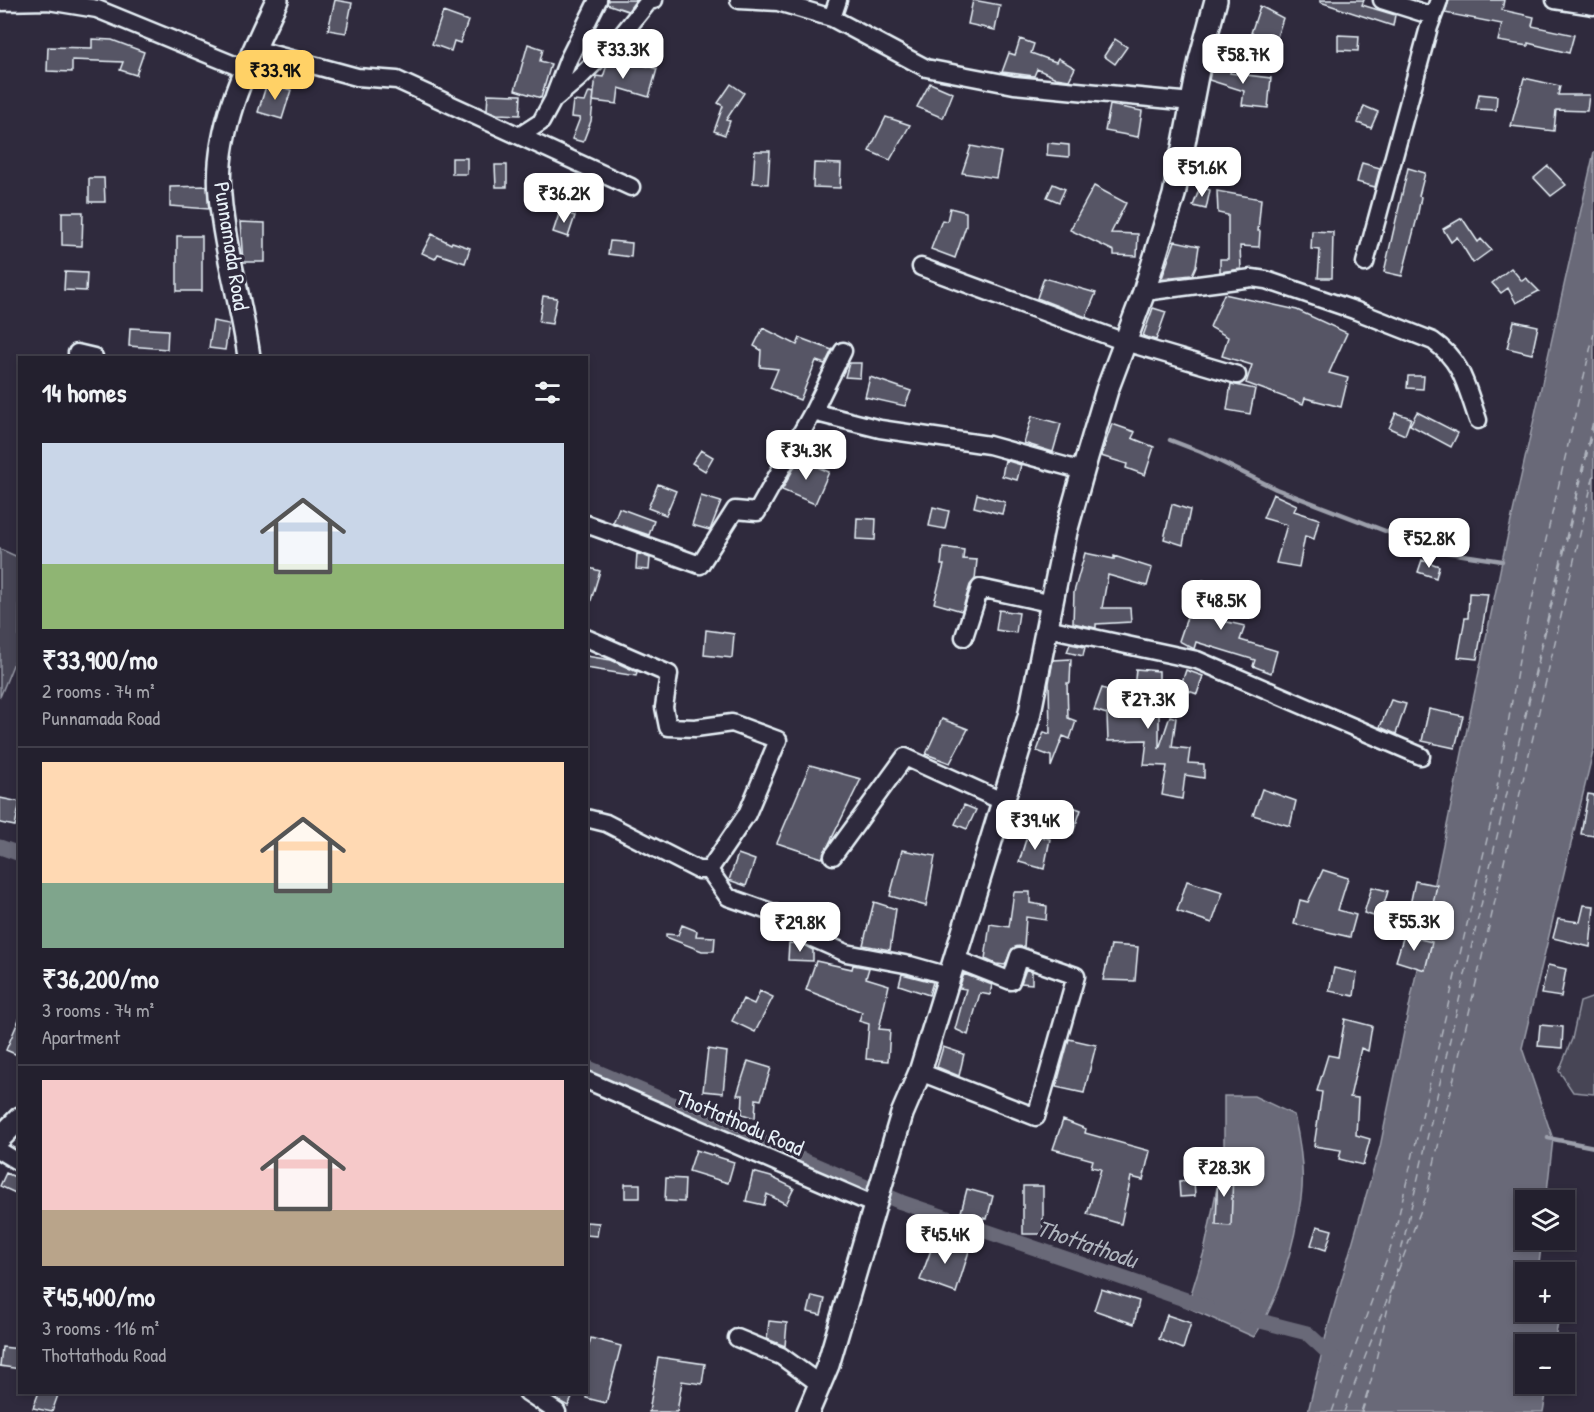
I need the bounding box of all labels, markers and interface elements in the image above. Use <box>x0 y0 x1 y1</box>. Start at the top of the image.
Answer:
pin: ₹33.3K <box>574 29 672 80</box>
pin: ₹58.7K <box>1194 34 1292 85</box>
text: ₹33.3K <box>596 35 650 62</box>
text: ₹58.7K <box>1216 40 1270 67</box>
pin: ₹33.9K <box>226 50 324 101</box>
text: ₹33.9K <box>249 56 301 83</box>
pin: ₹51.6K <box>1153 147 1251 198</box>
text: ₹51.6K <box>1177 153 1227 180</box>
pin: ₹36.2K <box>515 173 613 224</box>
text: ₹36.2K <box>538 179 590 206</box>
street label: Punnamada Road <box>207 180 257 313</box>
text: 14 homes <box>42 375 127 410</box>
icon: filters <box>531 376 564 409</box>
pin: ₹34.3K <box>757 430 855 481</box>
text: ₹34.3K <box>780 436 832 463</box>
icon: home <box>249 482 357 590</box>
pin: ₹52.8K <box>1380 518 1478 569</box>
text: ₹52.8K <box>1403 524 1455 551</box>
pin: ₹48.5K <box>1172 580 1270 631</box>
text: ₹48.5K <box>1196 586 1246 613</box>
text: ₹33,900/mo <box>42 642 157 677</box>
text: 2 rooms · 74 m² <box>42 677 154 704</box>
pin: ₹27.3K <box>1099 679 1197 730</box>
text: ₹27.3K <box>1121 685 1175 712</box>
text: Punnamada Road <box>42 704 160 731</box>
pin: ₹39.4K <box>986 800 1084 851</box>
icon: home <box>249 801 357 909</box>
text: ₹39.4K <box>1010 806 1060 833</box>
pin: ₹55.3K <box>1365 901 1463 952</box>
pin: ₹29.8K <box>751 902 849 953</box>
text: ₹55.3K <box>1388 907 1440 934</box>
text: ₹29.8K <box>774 908 826 935</box>
text: ₹36,200/mo <box>42 961 159 996</box>
text: 3 rooms · 74 m² <box>42 996 154 1023</box>
text: Apartment <box>42 1023 120 1050</box>
street label: Thottathodu Road <box>671 1082 809 1163</box>
icon: home <box>249 1119 357 1227</box>
pin: ₹28.3K <box>1175 1147 1273 1198</box>
text: ₹28.3K <box>1197 1153 1251 1180</box>
map controls <box>1515 1190 1575 1394</box>
button: layers <box>1515 1190 1575 1250</box>
water label: Thottathodu <box>1033 1211 1144 1276</box>
pin: ₹45.4K <box>896 1214 994 1265</box>
text: ₹45.4K <box>920 1220 970 1247</box>
button: + <box>1515 1262 1575 1322</box>
text: ₹45,400/mo <box>42 1279 155 1314</box>
text: 3 rooms · 116 m² <box>42 1314 159 1341</box>
button: − <box>1515 1334 1575 1394</box>
text: Thottathodu Road <box>42 1341 166 1368</box>

